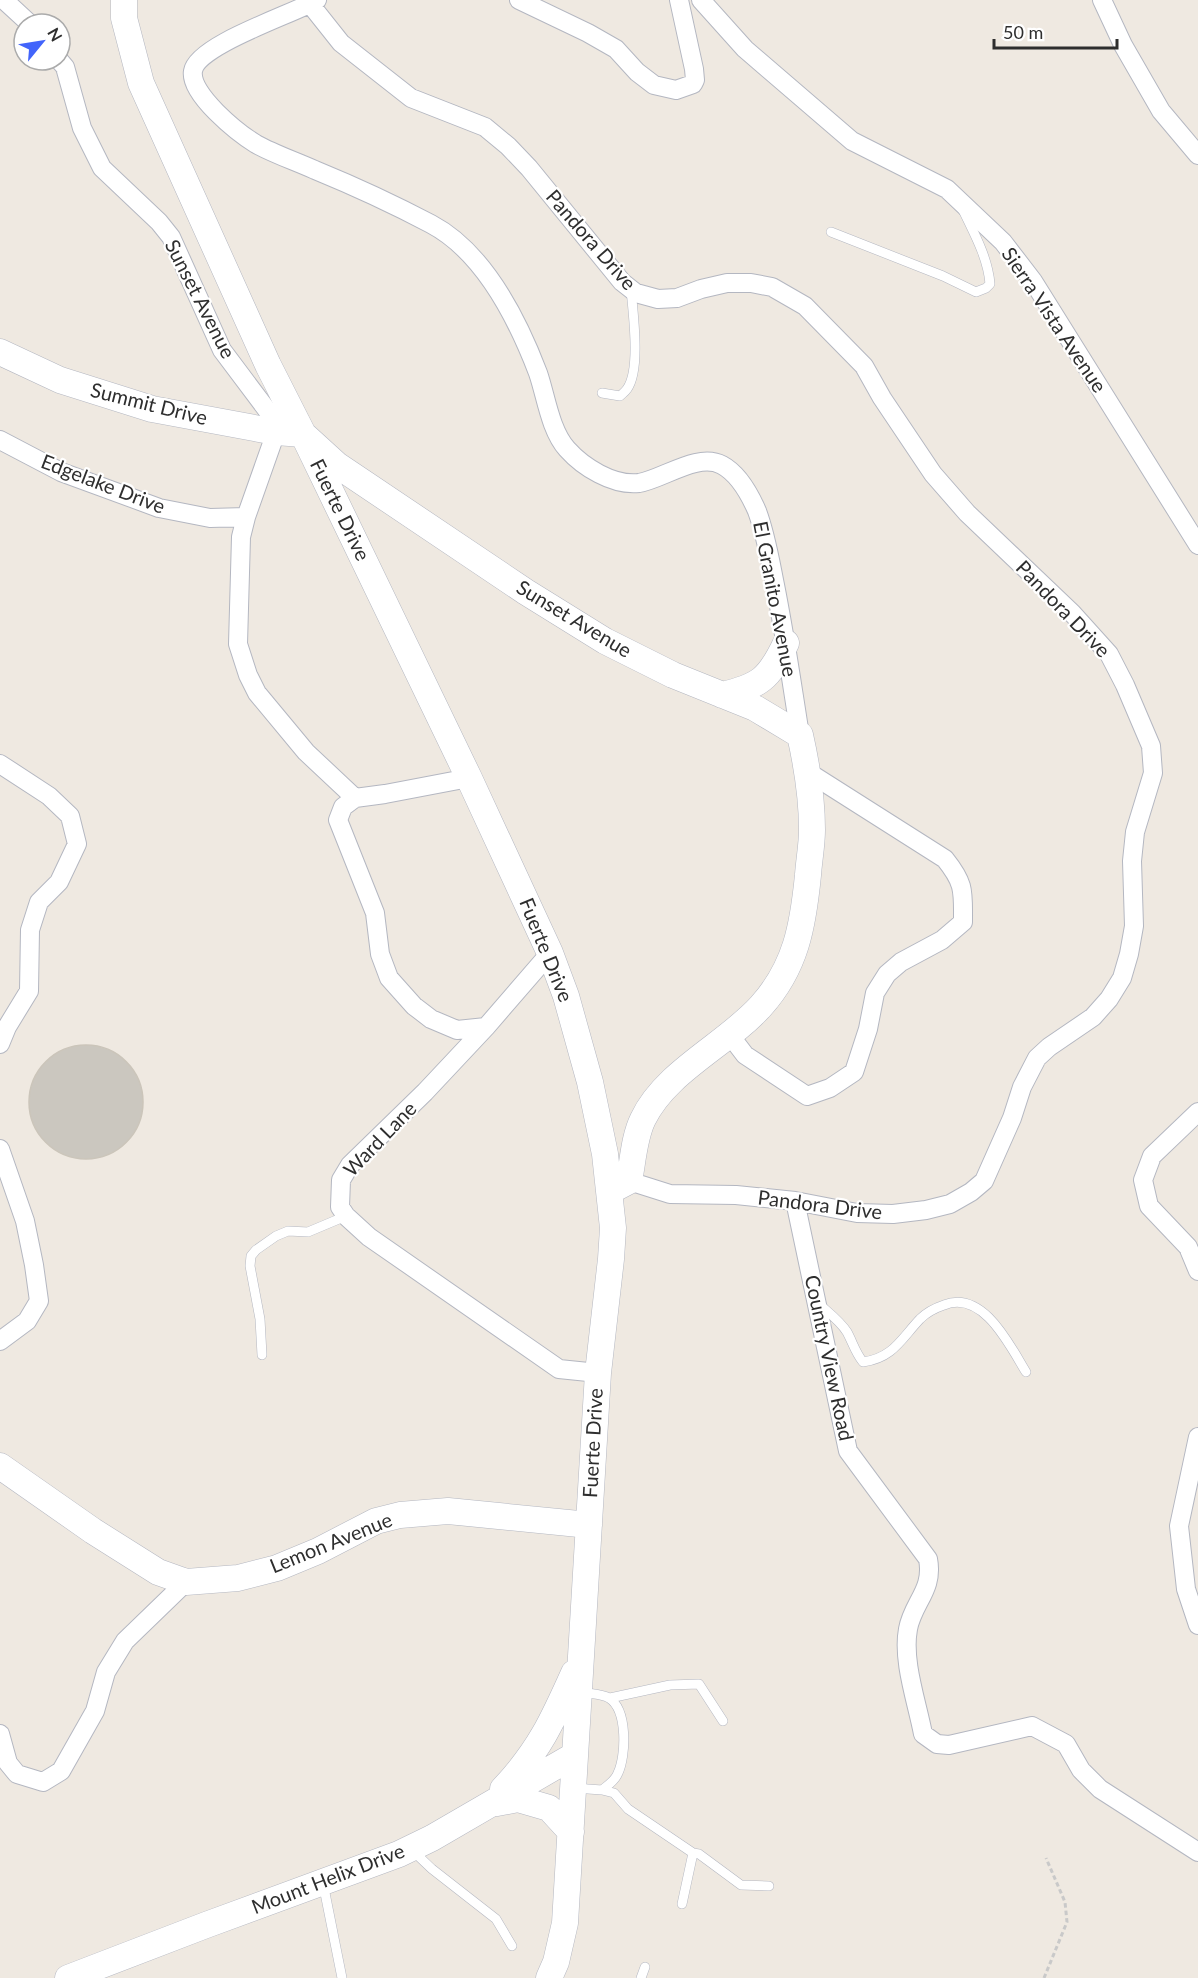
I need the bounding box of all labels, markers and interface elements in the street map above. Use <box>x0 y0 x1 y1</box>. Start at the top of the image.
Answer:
north arrow <box>12 12 72 72</box>
scale bar <box>994 12 1117 50</box>
text: 50 m <box>1003 21 1043 43</box>
text: N <box>44 24 67 44</box>
street label: Pandora Drive <box>542 184 642 294</box>
street label: Sunset Avenue <box>161 235 241 362</box>
street label: Sierra Vista Avenue <box>997 242 1112 396</box>
street label: Summit Drive <box>88 377 210 429</box>
street label: Edgelake Drive <box>38 448 169 518</box>
street label: Fuerte Drive <box>306 455 376 564</box>
street label: El Granito Avenue <box>749 519 803 679</box>
street label: Pandora Drive <box>1012 555 1116 662</box>
street label: Sunset Avenue <box>513 574 636 662</box>
street label: Fuerte Drive <box>515 894 579 1005</box>
street label: Ward Lane <box>338 1096 421 1181</box>
street label: Pandora Drive <box>757 1184 884 1224</box>
street label: Country View Road <box>801 1273 859 1443</box>
street label: Fuerte Drive <box>577 1387 607 1499</box>
street label: Lemon Avenue <box>266 1507 395 1577</box>
street label: Mount Helix Drive <box>248 1838 408 1918</box>

